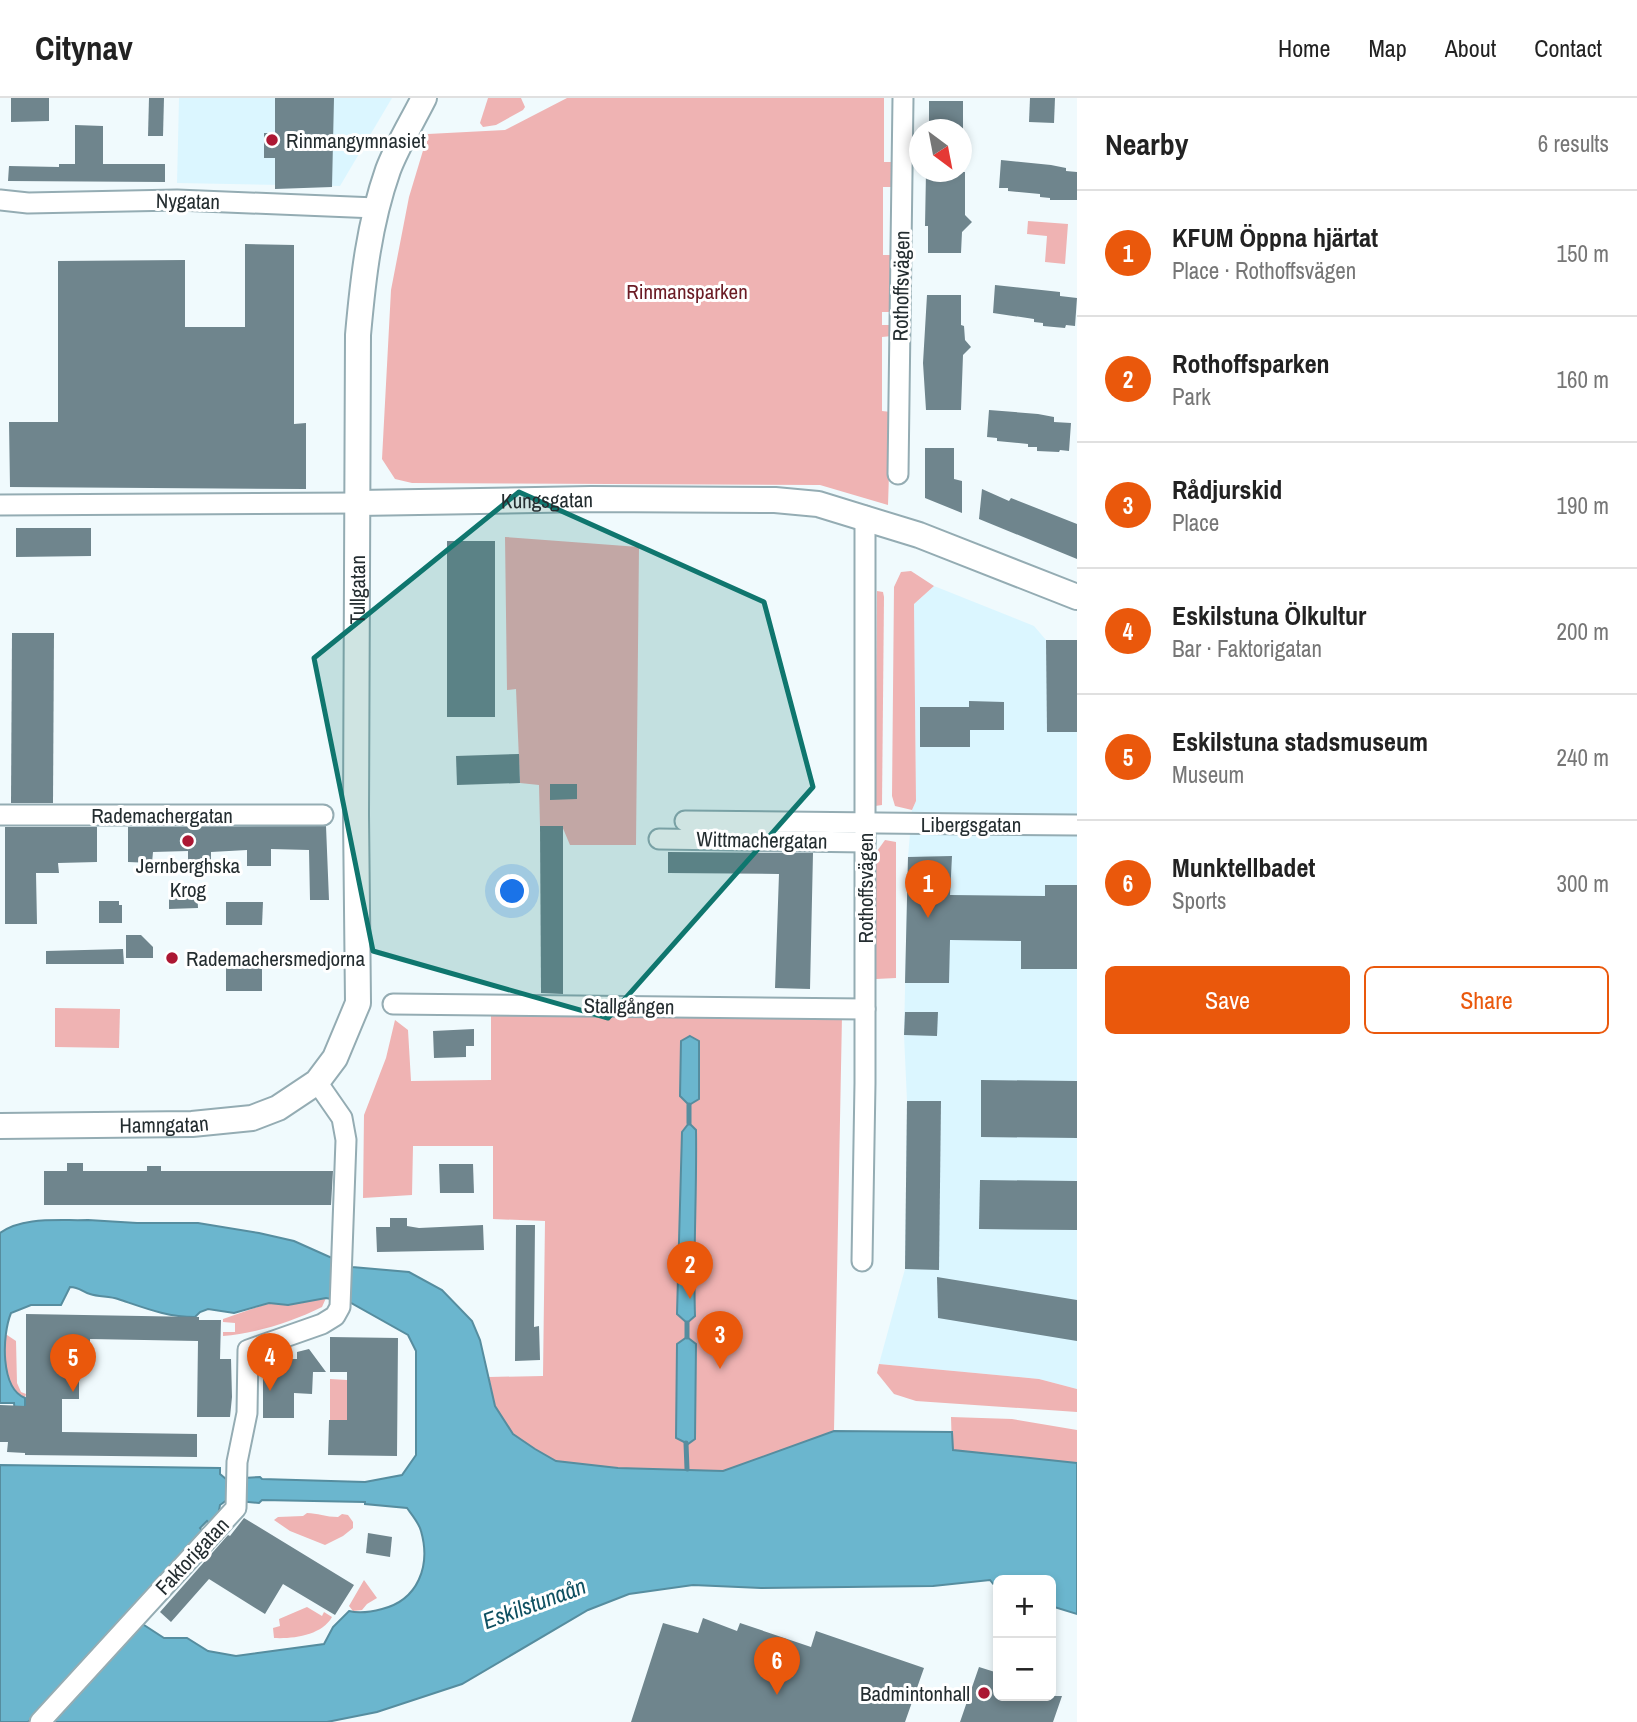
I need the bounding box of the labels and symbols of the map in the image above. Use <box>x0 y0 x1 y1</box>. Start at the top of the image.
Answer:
north arrow <box>909 119 972 182</box>
place label: Rinmangymnasiet <box>286 126 426 155</box>
marker: Rinmangymnasiet <box>264 132 280 148</box>
street label: Nygatan <box>156 186 220 216</box>
street label: Rothoffsvägen <box>886 230 916 342</box>
park label: Rinmansparken <box>626 277 748 306</box>
street label: Kungsgatan <box>501 484 593 515</box>
street label: Tullgatan <box>342 555 372 624</box>
street label: Rademachergatan <box>91 801 233 830</box>
street label: Libergsgatan <box>921 810 1021 839</box>
street label: Wittmachergatan <box>696 824 828 856</box>
marker: Jernberghska Krog <box>180 833 196 849</box>
street label: Rothoffsvägen <box>851 833 880 943</box>
place label: Jernberghska Krog <box>136 851 241 904</box>
pin: 1 <box>905 860 951 918</box>
your location <box>495 874 529 908</box>
place label: Rademachersmedjorna <box>186 944 365 973</box>
marker: Rademachersmedjorna <box>164 950 180 966</box>
street label: Stallgången <box>583 991 675 1021</box>
street label: Hamngatan <box>119 1108 210 1139</box>
pin: 2 <box>667 1241 713 1299</box>
pin: 3 <box>697 1311 743 1369</box>
pin: 4 <box>247 1333 293 1391</box>
pin: 5 <box>50 1334 96 1392</box>
street label: Faktorigatan <box>149 1511 235 1601</box>
water label: Eskilstunaån <box>478 1570 590 1636</box>
pin: 6 <box>754 1637 800 1695</box>
place label: Badmintonhall <box>860 1679 970 1708</box>
marker: Badmintonhall <box>976 1685 992 1701</box>

